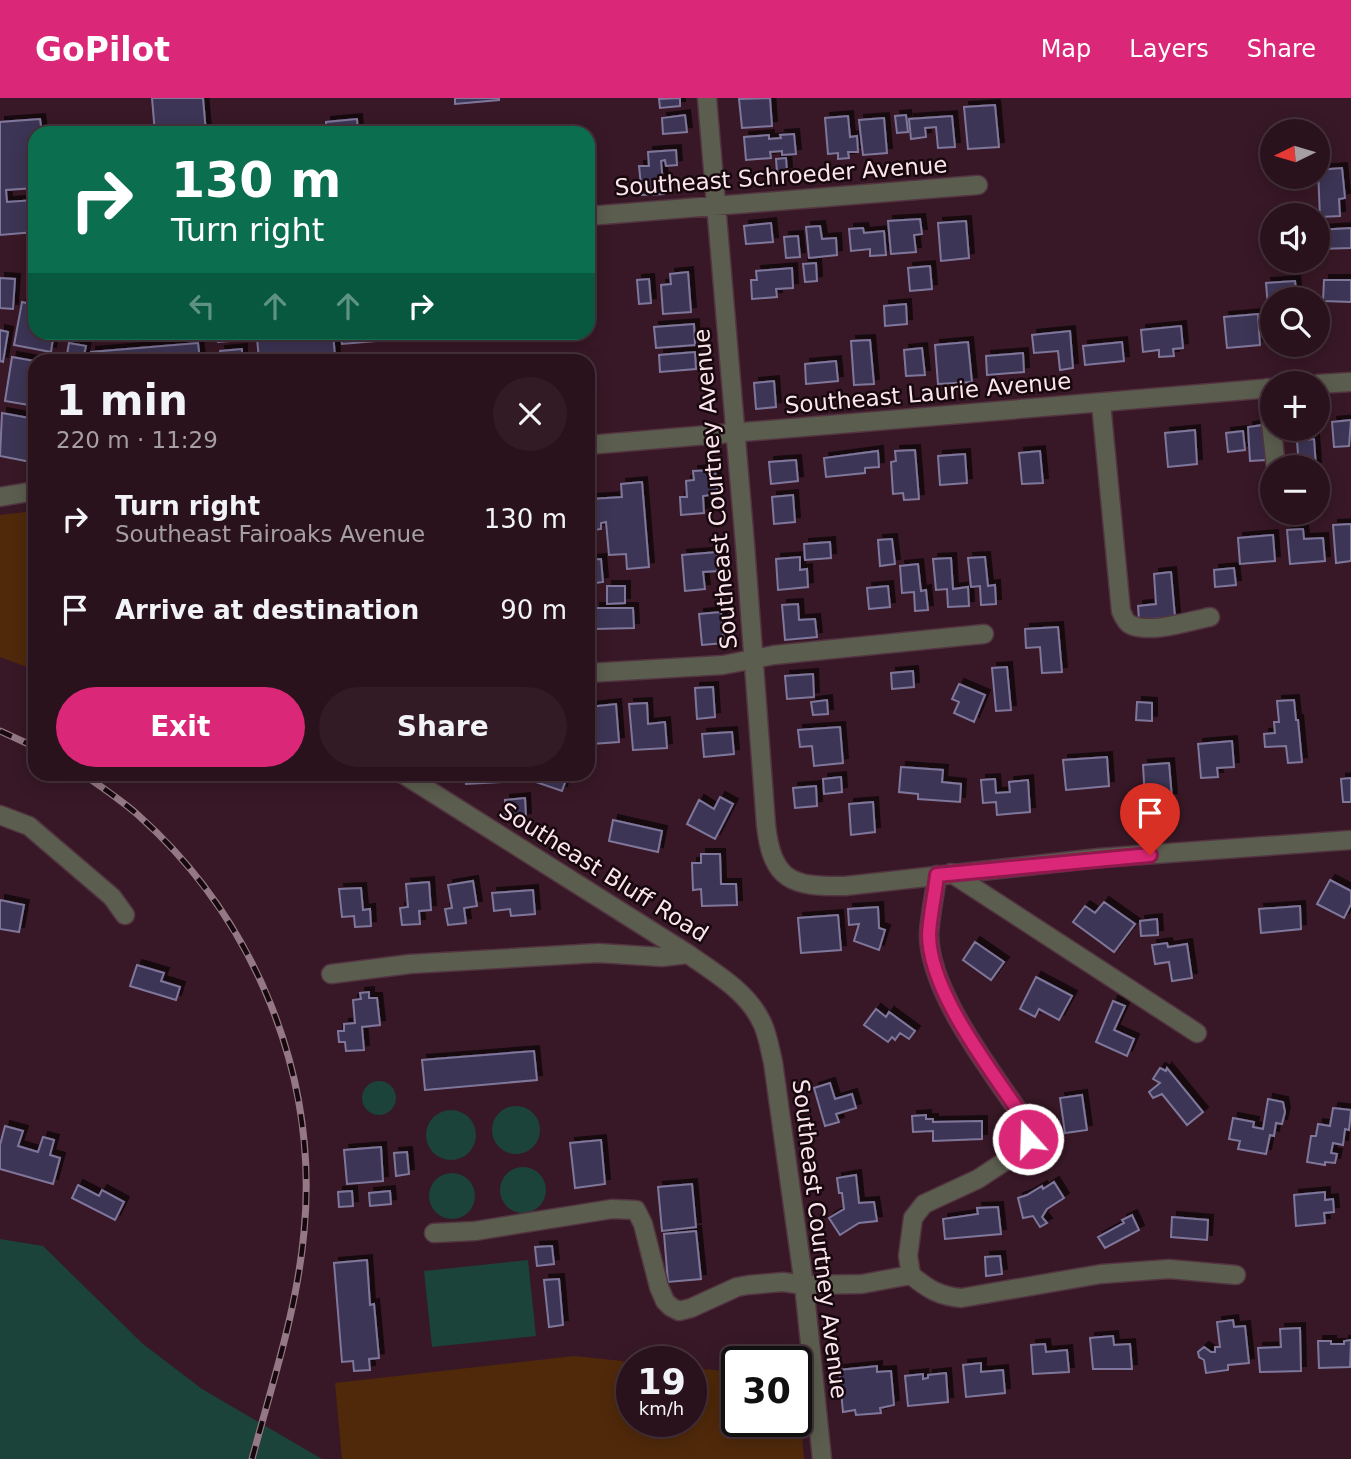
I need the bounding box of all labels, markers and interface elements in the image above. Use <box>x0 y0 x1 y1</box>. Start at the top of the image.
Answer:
text: GoPilot <box>35 30 170 69</box>
text: Map <box>1041 35 1091 63</box>
text: Layers <box>1129 35 1209 63</box>
text: Share <box>1247 35 1316 63</box>
north arrow <box>1260 119 1330 189</box>
map controls <box>1260 119 1330 525</box>
street label: Southeast Schroeder Avenue <box>614 151 948 201</box>
text: 130 m <box>171 152 341 209</box>
icon: right <box>56 154 147 245</box>
button: sound <box>1260 203 1330 273</box>
text: Turn right <box>171 211 324 249</box>
icon: left <box>183 287 221 325</box>
icon: ahead <box>256 287 294 325</box>
icon: ahead <box>329 287 367 325</box>
icon: right <box>402 287 440 325</box>
button: search <box>1260 287 1330 357</box>
street label: Southeast Courtney Avenue <box>688 328 742 650</box>
street label: Southeast Laurie Avenue <box>784 368 1072 418</box>
button: + <box>1260 371 1330 441</box>
text: 1 min <box>56 376 188 425</box>
button: close <box>493 377 567 451</box>
text: 220 m · 11:29 <box>56 427 218 453</box>
button: − <box>1260 455 1330 525</box>
text: Turn right <box>115 491 260 521</box>
icon: right <box>56 500 94 538</box>
text: 130 m <box>484 504 567 534</box>
text: Southeast Fairoaks Avenue <box>115 521 425 547</box>
icon: arrive <box>56 591 94 629</box>
text: Arrive at destination <box>115 595 419 625</box>
text: 90 m <box>500 595 567 625</box>
button: Exit <box>56 687 305 767</box>
button: Share <box>319 687 567 767</box>
pin <box>1120 783 1180 855</box>
icon: arrive <box>1131 794 1169 832</box>
street label: Southeast Bluff Road <box>495 797 713 947</box>
street label: Southeast Courtney Avenue <box>787 1078 853 1400</box>
position arrow <box>991 1102 1065 1176</box>
speed limit sign: 30 <box>721 1346 812 1437</box>
text: 19 <box>637 1362 686 1402</box>
text: km/h <box>639 1398 684 1419</box>

